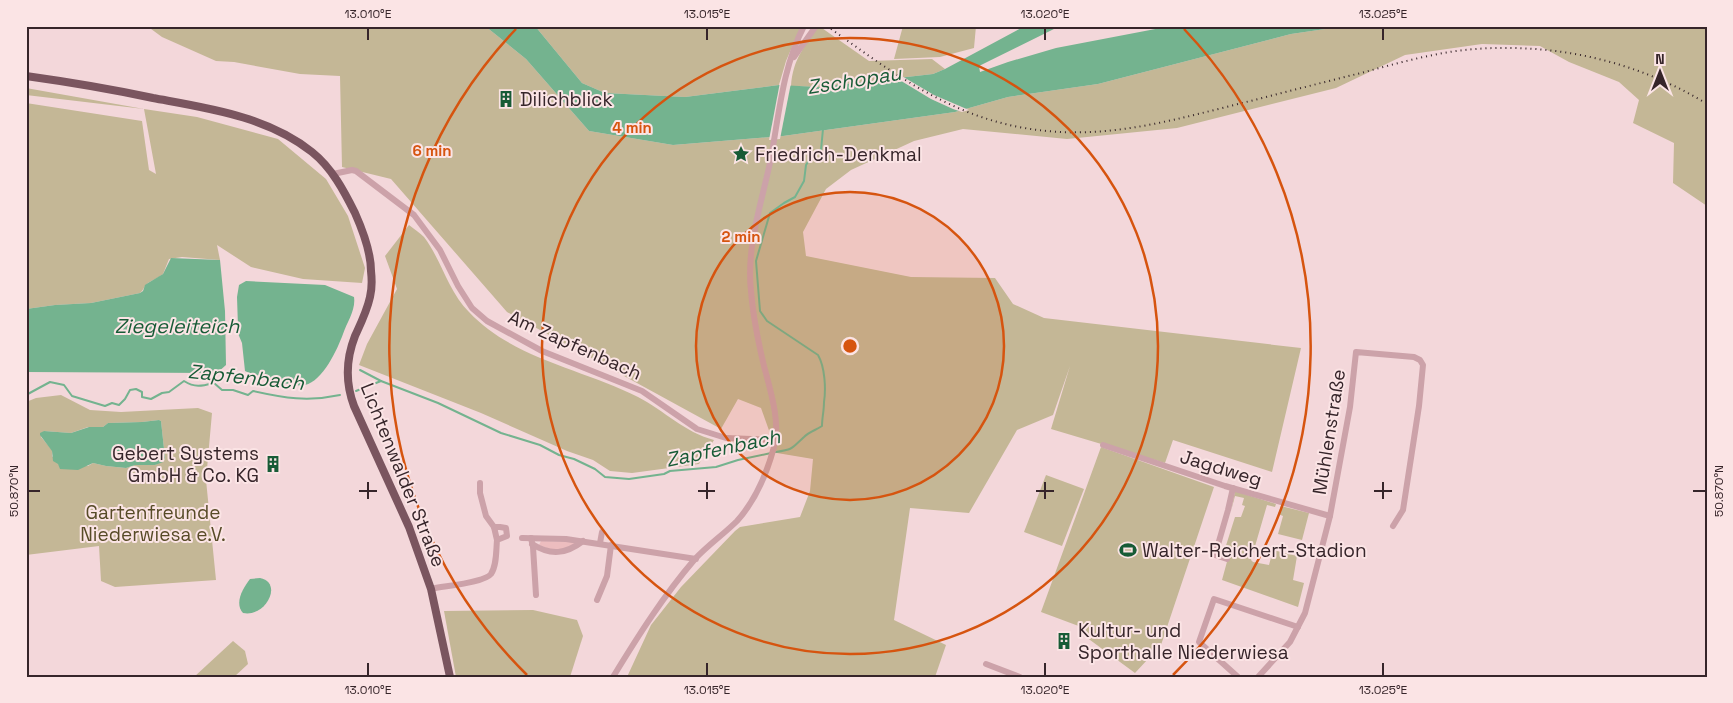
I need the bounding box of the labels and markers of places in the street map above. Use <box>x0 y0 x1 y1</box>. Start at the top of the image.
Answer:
place label: Dilichblick <box>520 87 613 112</box>
building icon: Dilichblick <box>496 89 516 109</box>
place label: Friedrich-Denkmal <box>755 142 922 167</box>
place icon: Friedrich-Denkmal <box>731 144 751 164</box>
centre of rings <box>841 337 859 355</box>
place label: Gebert Systems GmbH & Co. KG <box>112 441 259 488</box>
building icon: Gebert Systems GmbH & Co. KG <box>263 454 283 474</box>
place label: Walter-Reichert-Stadion <box>1142 538 1367 563</box>
sports icon: Walter-Reichert-Stadion <box>1118 540 1138 560</box>
place label: Kultur- und Sporthalle Niederwiesa <box>1078 618 1289 665</box>
building icon: Kultur- und Sporthalle Niederwiesa <box>1054 631 1074 651</box>

